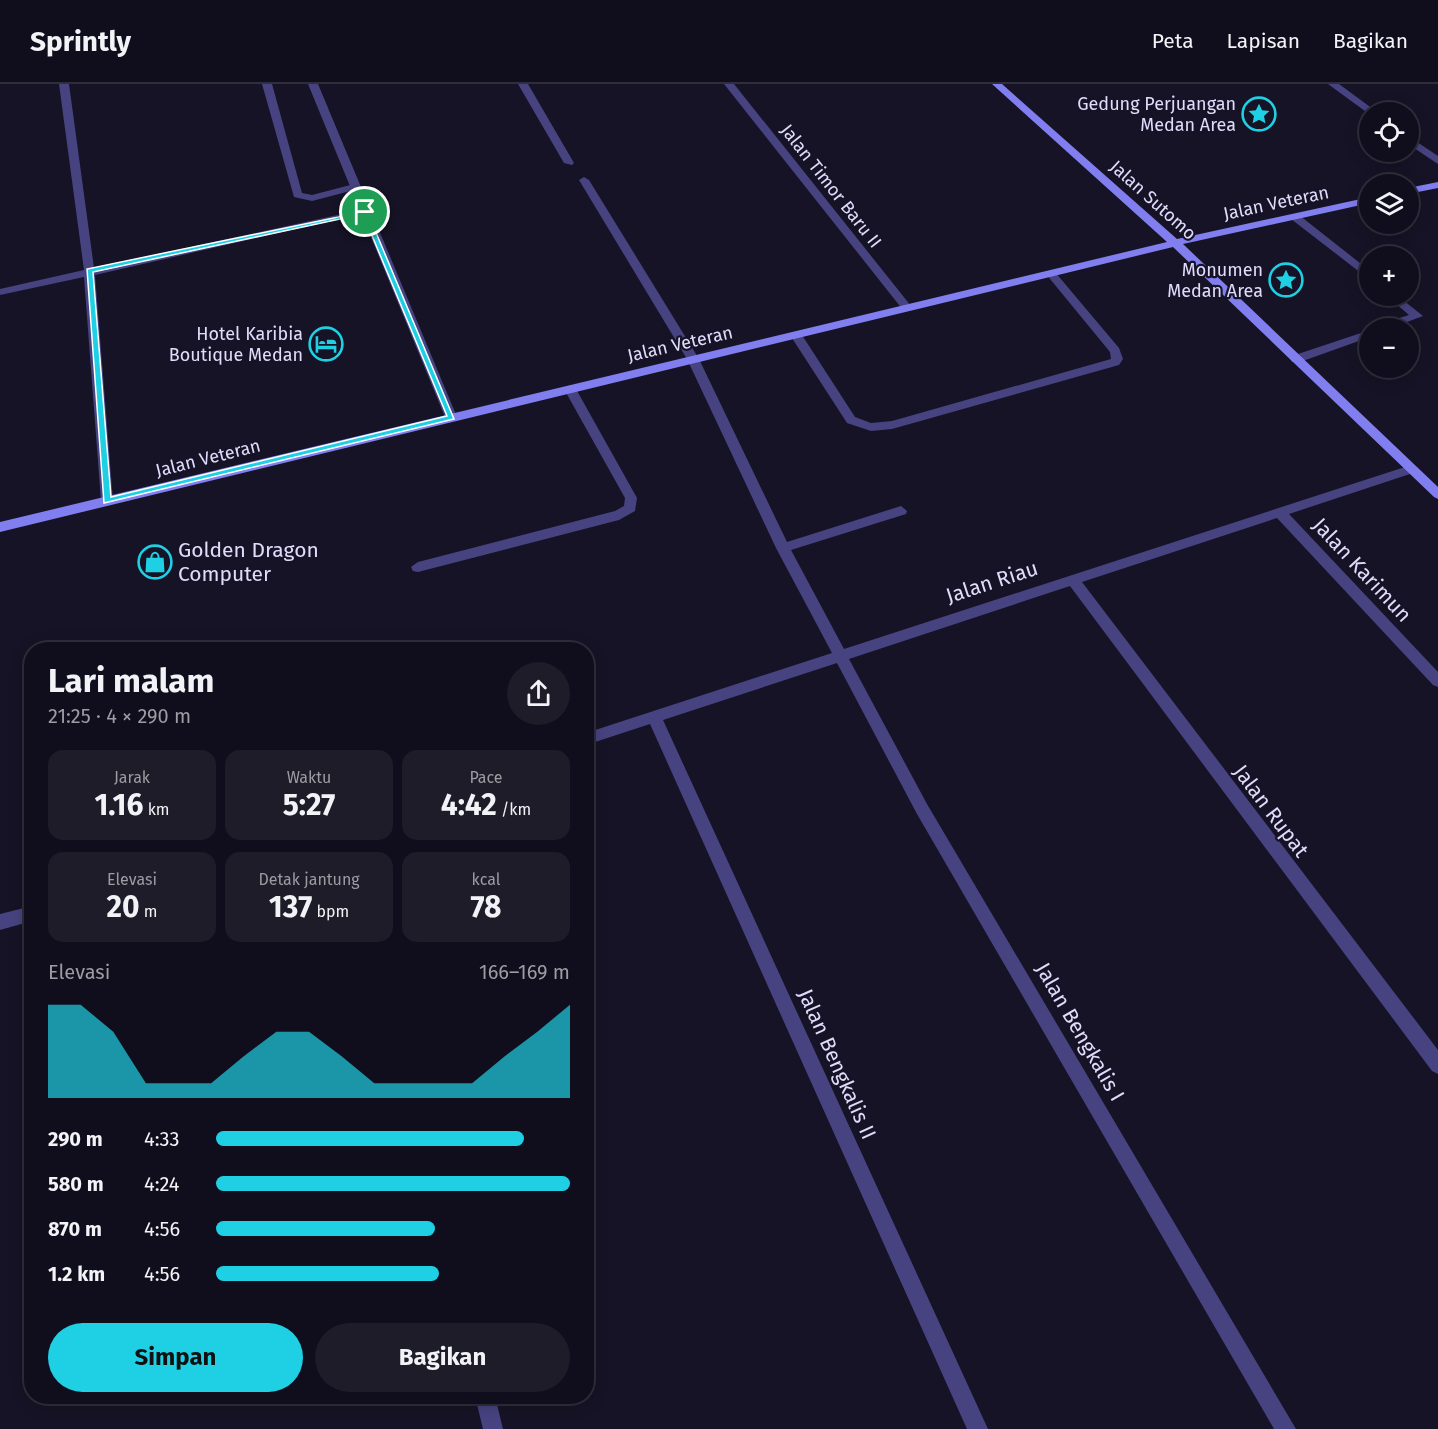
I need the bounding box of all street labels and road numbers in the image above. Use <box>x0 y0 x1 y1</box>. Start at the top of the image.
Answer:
street label: Jalan Timor Baru II <box>776 120 886 252</box>
street label: Jalan Sutomo <box>1105 156 1201 244</box>
street label: Jalan Veteran <box>1221 181 1331 225</box>
street label: Jalan Veteran <box>625 321 735 367</box>
street label: Jalan Veteran <box>153 434 263 482</box>
street label: Jalan Karimun <box>1307 512 1417 628</box>
street label: Jalan Riau <box>943 555 1041 609</box>
street label: Jalan Rupat <box>1228 760 1314 863</box>
street label: Jalan Bengkalis I <box>1030 958 1130 1106</box>
street label: Jalan Bengkalis II <box>792 985 882 1143</box>

